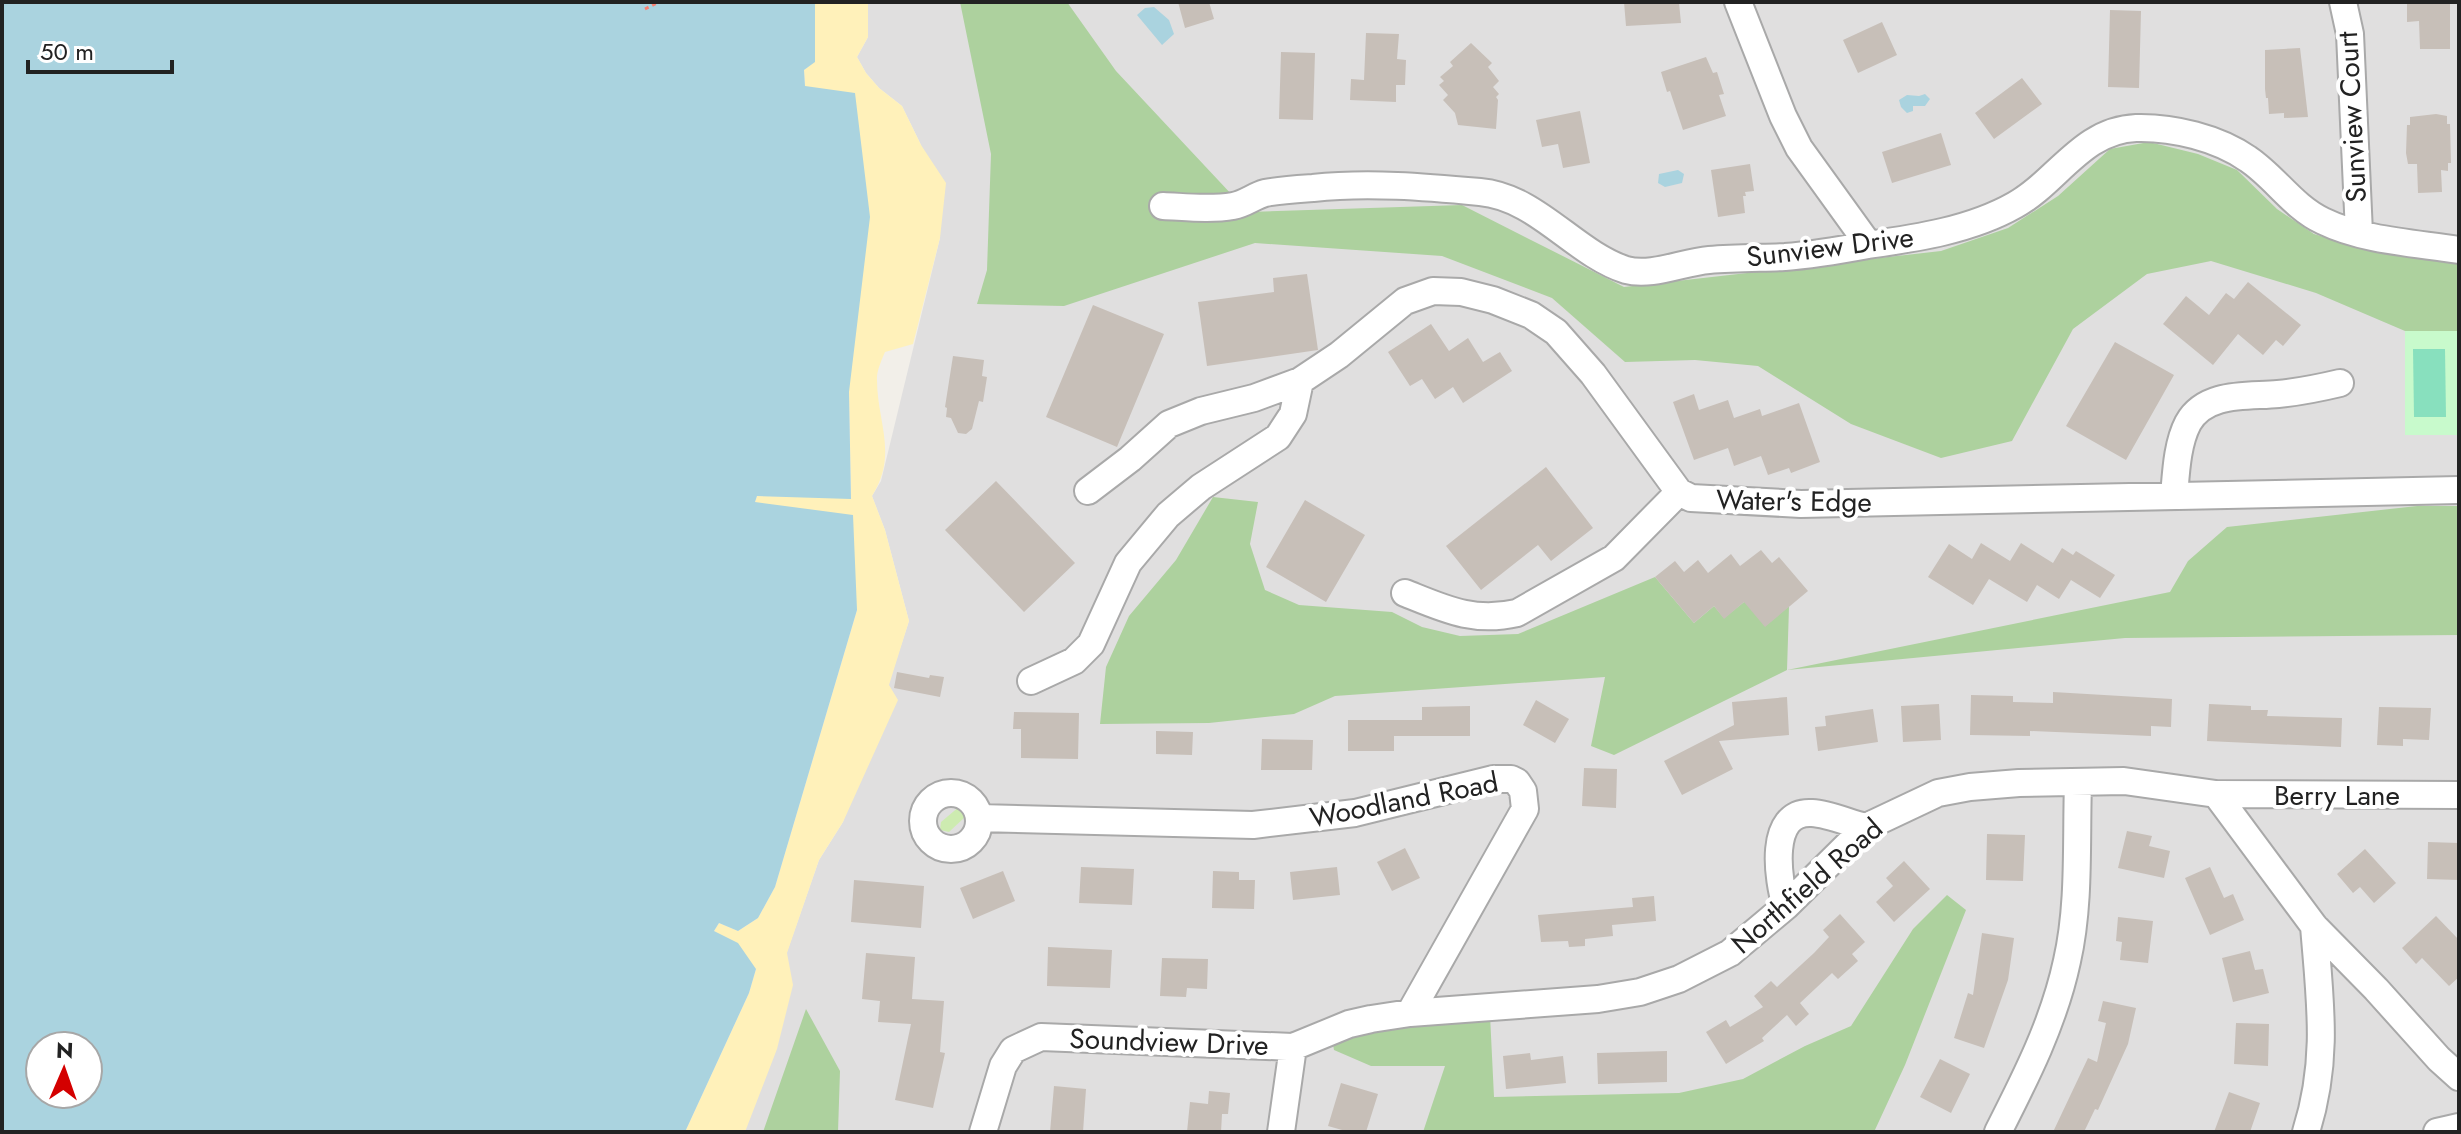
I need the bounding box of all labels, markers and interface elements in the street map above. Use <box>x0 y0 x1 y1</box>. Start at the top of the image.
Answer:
scale bar <box>28 24 172 74</box>
street label: Sunview Court <box>2327 30 2377 204</box>
text: 50 m <box>40 34 94 69</box>
street label: Sunview Drive <box>1744 216 1916 278</box>
street label: Water's Edge <box>1716 479 1872 523</box>
street label: Woodland Road <box>1306 762 1502 838</box>
street label: Berry Lane <box>2274 775 2400 816</box>
street label: Northfield Road <box>1722 809 1892 963</box>
street label: Soundview Drive <box>1069 1018 1269 1066</box>
north arrow <box>24 1030 104 1110</box>
text: N <box>55 1034 74 1066</box>

